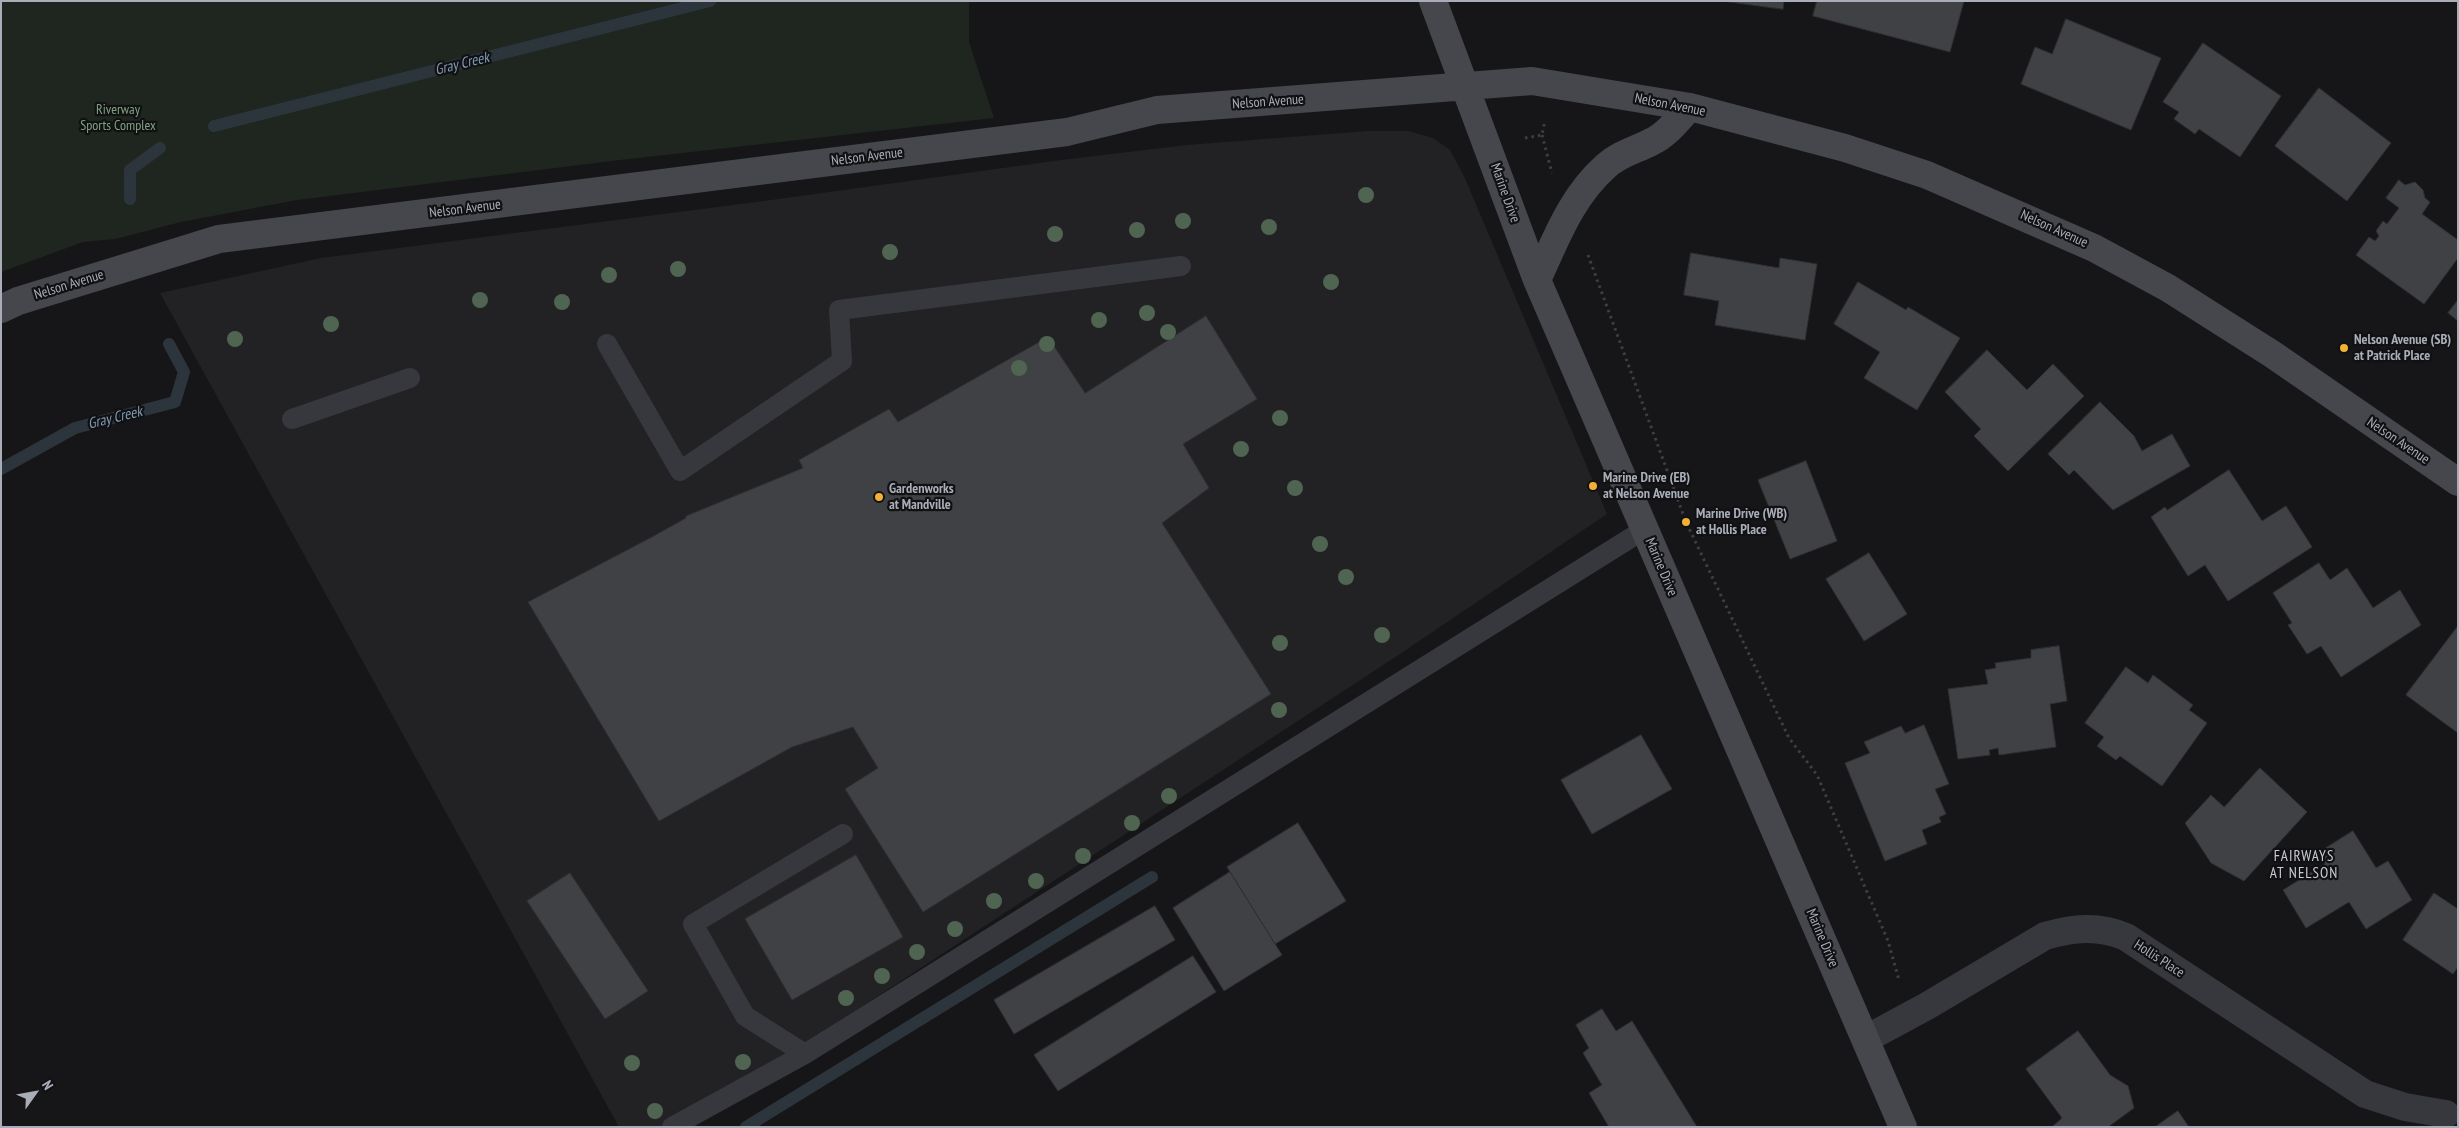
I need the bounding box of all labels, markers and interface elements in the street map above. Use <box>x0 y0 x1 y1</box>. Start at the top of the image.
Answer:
water label: Gray Creek <box>433 49 491 79</box>
street label: Nelson Avenue <box>1633 90 1707 120</box>
street label: Nelson Avenue <box>1232 91 1304 113</box>
park label: Riverway Sports Complex <box>80 102 156 134</box>
street label: Nelson Avenue <box>830 144 904 170</box>
street label: Marine Drive <box>1487 161 1523 225</box>
street label: Nelson Avenue <box>428 196 502 222</box>
street label: Nelson Avenue <box>2018 207 2090 251</box>
street label: Nelson Avenue <box>32 266 106 304</box>
place label: Nelson Avenue (SB) at Patrick Place <box>2354 332 2451 364</box>
marker: Nelson Avenue (SB) at Patrick Place <box>2338 342 2350 354</box>
water label: Gray Creek <box>86 403 144 433</box>
street label: Nelson Avenue <box>2364 414 2432 468</box>
place label: Marine Drive (EB) at Nelson Avenue <box>1603 470 1690 502</box>
marker: Marine Drive (EB) at Nelson Avenue <box>1587 480 1599 492</box>
place label: Gardenworks at Mandville <box>889 481 954 514</box>
marker: Gardenworks at Mandville <box>873 491 885 503</box>
place label: Marine Drive (WB) at Hollis Place <box>1696 506 1787 538</box>
marker: Marine Drive (WB) at Hollis Place <box>1680 516 1692 528</box>
street label: Marine Drive <box>1641 535 1681 599</box>
district label: FAIRWAYS AT NELSON <box>2269 848 2339 883</box>
street label: Marine Drive <box>1802 906 1842 970</box>
street label: Hollis Place <box>2131 937 2187 981</box>
north arrow <box>10 1068 60 1118</box>
text: N <box>38 1077 57 1093</box>

